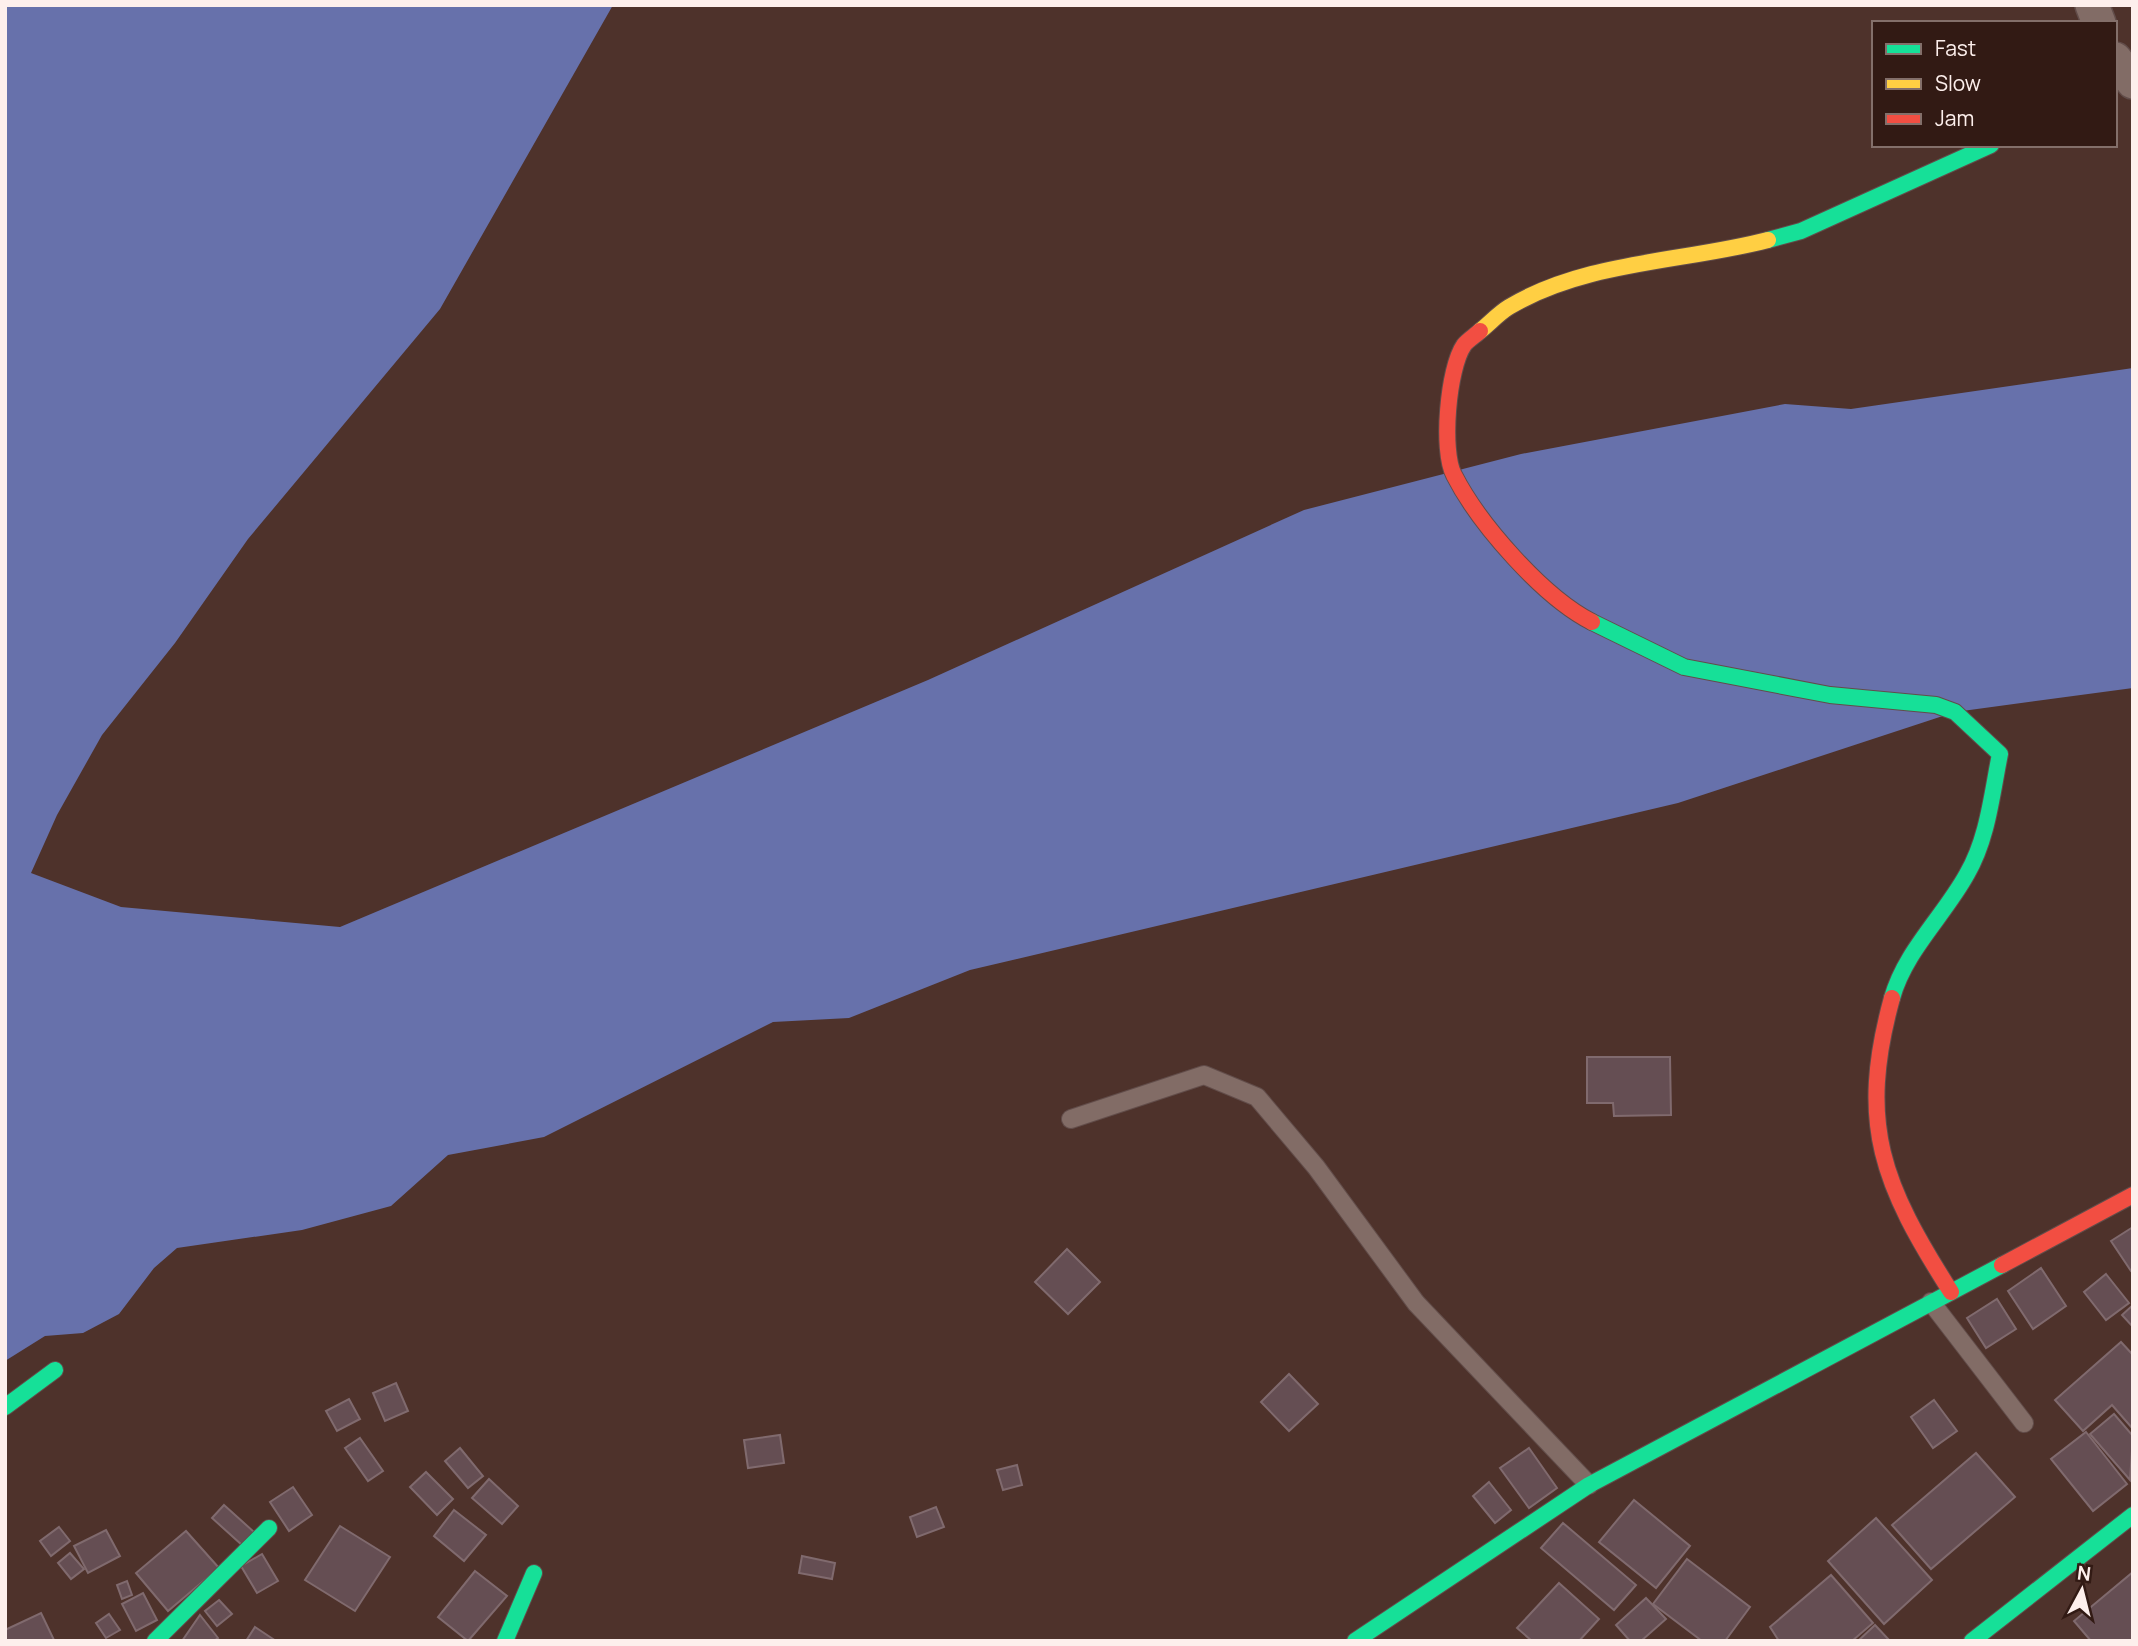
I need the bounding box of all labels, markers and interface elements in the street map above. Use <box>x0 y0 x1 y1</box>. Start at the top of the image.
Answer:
legend <box>1872 21 2117 147</box>
text: Fast <box>1935 34 1976 62</box>
text: Slow <box>1935 69 1981 97</box>
text: Jam <box>1935 104 1974 132</box>
north arrow <box>2047 1555 2117 1625</box>
text: N <box>2076 1559 2092 1587</box>

